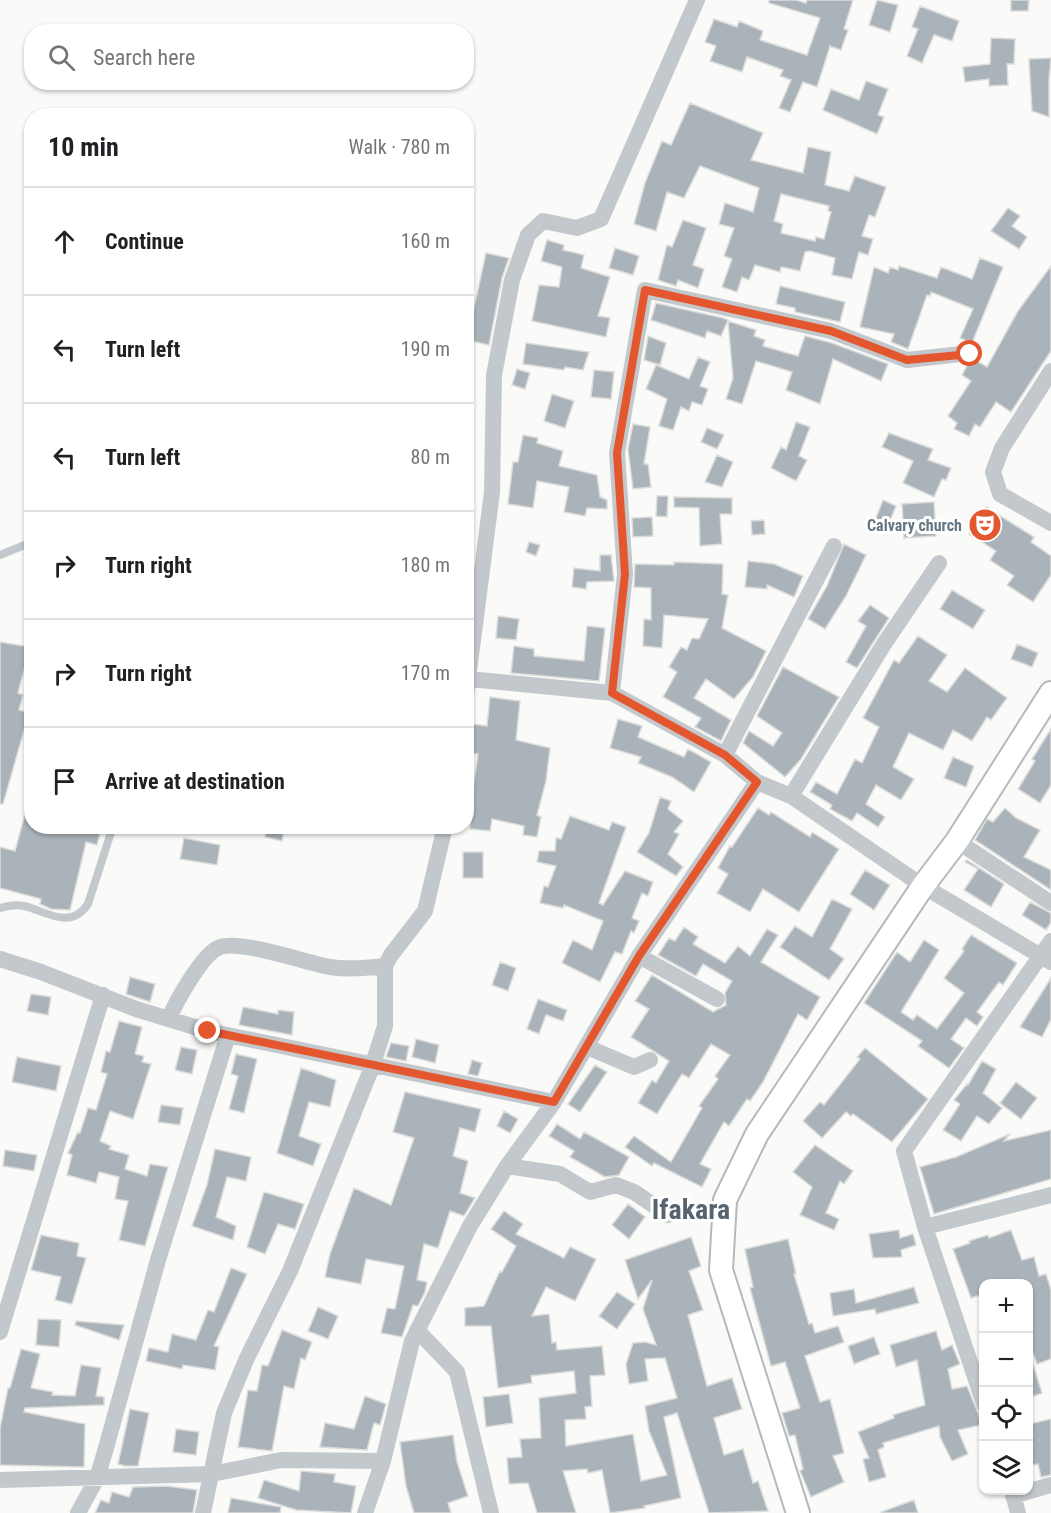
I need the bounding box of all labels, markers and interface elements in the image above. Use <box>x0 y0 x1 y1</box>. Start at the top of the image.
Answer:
search box <box>24 24 474 90</box>
icon: search <box>45 41 78 74</box>
text: Search here <box>93 45 195 70</box>
text: 10 min <box>48 132 119 162</box>
text: Walk · 780 m <box>349 135 450 159</box>
icon: ahead <box>48 225 81 258</box>
text: Continue <box>105 229 184 254</box>
text: 160 m <box>401 229 450 253</box>
icon: left <box>48 333 81 366</box>
text: Turn left <box>105 337 180 362</box>
text: 190 m <box>401 337 450 361</box>
route start <box>956 340 982 366</box>
icon: left <box>48 441 81 474</box>
text: Turn left <box>105 445 180 470</box>
text: 80 m <box>411 445 450 469</box>
theatre icon: Calvary church <box>967 507 1003 543</box>
place label: Calvary church <box>867 516 962 535</box>
icon: right <box>48 549 81 582</box>
text: Turn right <box>105 553 192 578</box>
text: 180 m <box>401 553 450 577</box>
icon: right <box>48 657 81 690</box>
text: Turn right <box>105 661 192 686</box>
text: 170 m <box>401 661 450 685</box>
icon: arrive <box>48 765 81 798</box>
text: Arrive at destination <box>105 769 285 794</box>
route end <box>194 1017 220 1043</box>
district label: Ifakara <box>652 1193 730 1226</box>
map controls <box>979 1279 1033 1495</box>
button: + <box>979 1279 1033 1333</box>
button: − <box>979 1333 1033 1387</box>
button: locate <box>979 1387 1033 1441</box>
button: layers <box>979 1441 1033 1495</box>

